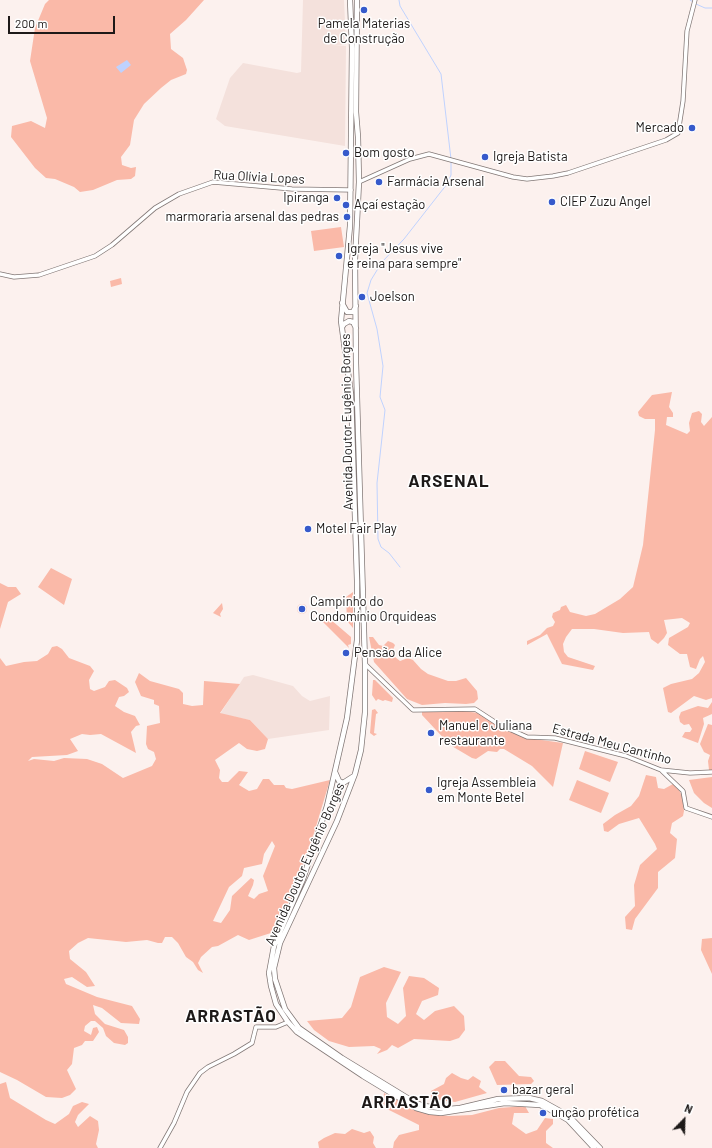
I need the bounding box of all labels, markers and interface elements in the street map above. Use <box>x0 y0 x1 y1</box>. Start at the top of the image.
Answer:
marker: Pamela Materias de Construção <box>359 5 369 15</box>
scale bar <box>10 8 117 34</box>
text: 200 m <box>15 16 47 30</box>
place label: Pamela Materias de Construção <box>318 16 410 47</box>
place label: Mercado <box>636 120 684 136</box>
marker: Mercado <box>687 123 697 133</box>
place label: Bom gosto <box>354 145 414 161</box>
marker: Bom gosto <box>341 148 351 158</box>
place label: Igreja Batista <box>493 149 568 165</box>
marker: Igreja Batista <box>480 152 490 162</box>
street label: Rua Olívia Lopes <box>213 167 305 187</box>
place label: Farmácia Arsenal <box>387 174 484 190</box>
marker: Farmácia Arsenal <box>374 177 384 187</box>
place label: Ipiranga <box>283 190 329 206</box>
marker: Ipiranga <box>332 193 342 203</box>
place label: CIEP Zuzu Angel <box>560 194 651 210</box>
place label: Açaí estação <box>354 197 425 213</box>
marker: CIEP Zuzu Angel <box>547 197 557 207</box>
marker: Açaí estação <box>341 200 351 210</box>
place label: marmoraria arsenal das pedras <box>165 209 339 225</box>
marker: marmoraria arsenal das pedras <box>342 212 352 222</box>
place label: Igreja "Jesus vive e reina para sempre" <box>347 241 461 272</box>
marker: Igreja "Jesus vive e reina para sempre" <box>334 251 344 261</box>
place label: Joelson <box>370 289 415 305</box>
marker: Joelson <box>357 292 367 302</box>
street label: Avenida Doutor Eugênio Borges <box>338 334 356 510</box>
district label: ARSENAL <box>408 471 490 491</box>
place label: Motel Fair Play <box>316 521 397 537</box>
marker: Motel Fair Play <box>303 524 313 534</box>
place label: Campinho do Condomínio Orquideas <box>310 594 437 625</box>
marker: Campinho do Condomínio Orquideas <box>297 604 307 614</box>
place label: Pensão da Alice <box>354 645 442 661</box>
marker: Pensão da Alice <box>341 648 351 658</box>
place label: Manuel e Juliana restaurante <box>439 718 532 749</box>
street label: Estrada Meu Cantinho <box>551 721 673 767</box>
marker: Manuel e Juliana restaurante <box>426 728 436 738</box>
place label: Igreja Assembleia em Monte Betel <box>437 775 536 806</box>
street label: Avenida Doutor Eugênio Borges <box>262 780 348 948</box>
marker: Igreja Assembleia em Monte Betel <box>424 785 434 795</box>
district label: ARRASTÃO <box>185 1006 277 1026</box>
place label: bazar geral <box>512 1082 574 1098</box>
marker: bazar geral <box>499 1085 509 1095</box>
district label: ARRASTÃO <box>361 1092 453 1112</box>
north arrow <box>664 1100 704 1140</box>
text: N <box>683 1101 695 1116</box>
place label: unção profética <box>551 1105 639 1121</box>
marker: unção profética <box>538 1108 548 1118</box>

